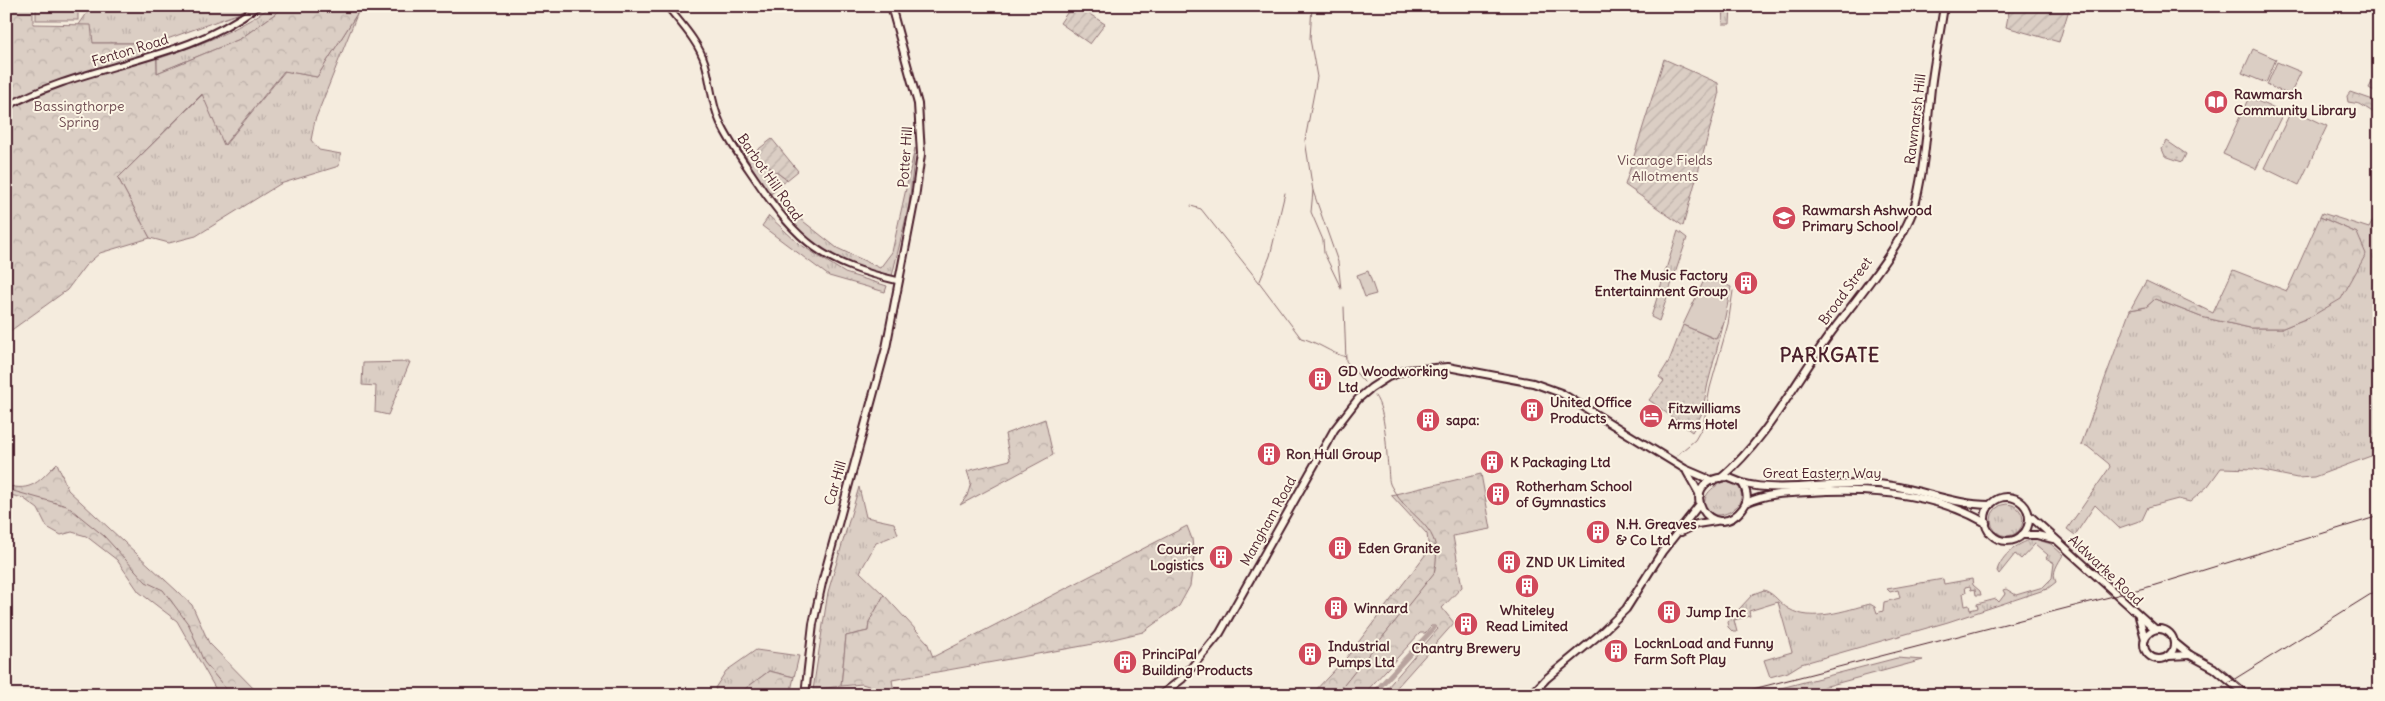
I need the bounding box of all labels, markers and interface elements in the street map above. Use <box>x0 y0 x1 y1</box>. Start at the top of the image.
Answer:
street label: Fenton Road <box>89 30 171 70</box>
street label: Rawmarsh Hill <box>1901 73 1929 165</box>
place label: Rawmarsh Community Library <box>2234 85 2357 119</box>
library icon: Rawmarsh Community Library <box>2203 89 2229 115</box>
park label: Bassingthorpe Spring <box>34 97 124 131</box>
street label: Potter Hill <box>894 126 916 188</box>
street label: Barbot Hill Road <box>733 130 807 224</box>
park label: Vicarage Fields Allotments <box>1617 151 1713 185</box>
place label: Rawmarsh Ashwood Primary School <box>1802 201 1933 235</box>
school or university icon: Rawmarsh Ashwood Primary School <box>1771 205 1797 231</box>
street label: Broad Street <box>1814 253 1876 328</box>
place label: The Music Factory Entertainment Group <box>1595 266 1728 300</box>
building icon: The Music Factory Entertainment Group <box>1733 270 1759 296</box>
district label: PARKGATE <box>1780 343 1880 367</box>
place label: GD Woodworking Ltd <box>1338 362 1449 396</box>
building icon: GD Woodworking Ltd <box>1307 366 1333 392</box>
place label: United Office Products <box>1550 393 1632 427</box>
building icon: United Office Products <box>1519 397 1545 423</box>
place label: Fitzwilliams Arms Hotel <box>1668 399 1741 433</box>
hotel icon: Fitzwilliams Arms Hotel <box>1638 403 1664 429</box>
building icon: sapa: <box>1415 407 1441 433</box>
place label: sapa: <box>1446 411 1480 429</box>
building icon: Ron Hull Group <box>1256 441 1282 467</box>
place label: Ron Hull Group <box>1286 445 1382 463</box>
building icon: K Packaging Ltd <box>1479 449 1505 475</box>
place label: K Packaging Ltd <box>1510 453 1611 471</box>
street label: Car Hill <box>820 459 850 507</box>
street label: Great Eastern Way <box>1763 464 1881 482</box>
street label: Mangham Road <box>1236 473 1300 569</box>
place label: Rotherham School of Gymnastics <box>1516 477 1632 511</box>
building icon: Rotherham School of Gymnastics <box>1485 481 1511 507</box>
place label: N.H. Greaves & Co Ltd <box>1616 515 1697 549</box>
building icon: N.H. Greaves & Co Ltd <box>1585 519 1611 545</box>
street label: Aldwarke Road <box>2065 531 2147 609</box>
building icon: Eden Granite <box>1327 535 1353 561</box>
place label: Eden Granite <box>1358 539 1441 557</box>
place label: Courier Logistics <box>1150 540 1205 574</box>
building icon: Courier Logistics <box>1208 544 1234 570</box>
building icon: ZND UK Limited <box>1496 549 1522 575</box>
place label: ZND UK Limited <box>1526 553 1626 571</box>
building icon: Whiteley Read Limited <box>1514 573 1540 599</box>
building icon: Winnard <box>1323 595 1349 621</box>
place label: Winnard <box>1354 599 1409 617</box>
building icon: Jump Inc <box>1656 599 1682 625</box>
place label: Whiteley Read Limited <box>1486 601 1569 635</box>
place label: Jump Inc <box>1686 603 1746 621</box>
building icon: Chantry Brewery <box>1453 611 1479 637</box>
place label: LocknLoad and Funny Farm Soft Play <box>1634 634 1774 668</box>
place label: Industrial Pumps Ltd <box>1328 637 1396 671</box>
building icon: LocknLoad and Funny Farm Soft Play <box>1603 638 1629 664</box>
place label: Chantry Brewery <box>1411 639 1521 657</box>
building icon: Industrial Pumps Ltd <box>1297 641 1323 667</box>
place label: PrinciPal Building Products <box>1142 645 1253 679</box>
building icon: PrinciPal Building Products <box>1112 649 1138 675</box>

